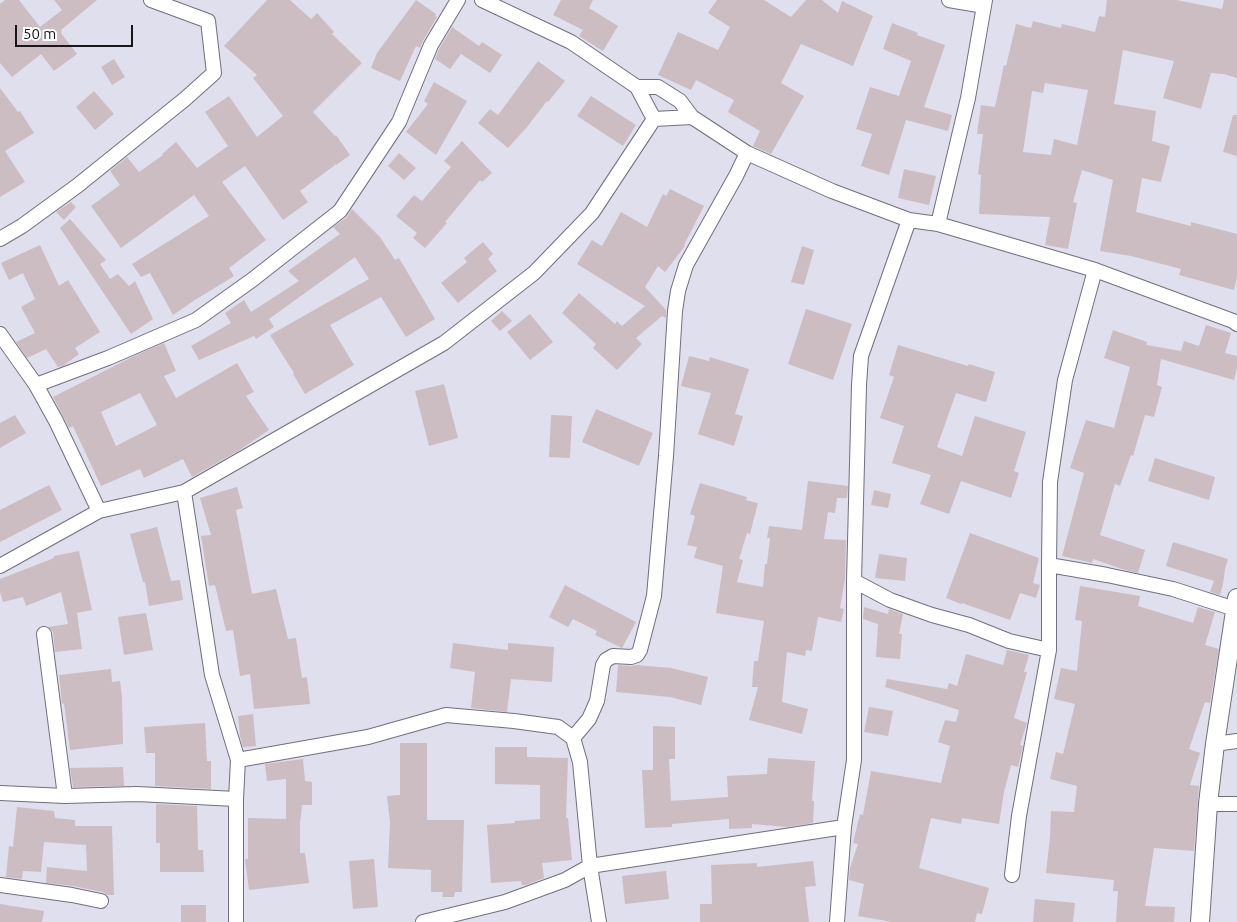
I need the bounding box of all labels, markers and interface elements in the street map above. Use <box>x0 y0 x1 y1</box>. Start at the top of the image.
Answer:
scale bar <box>18 15 135 47</box>
text: 50 m <box>23 25 56 42</box>

